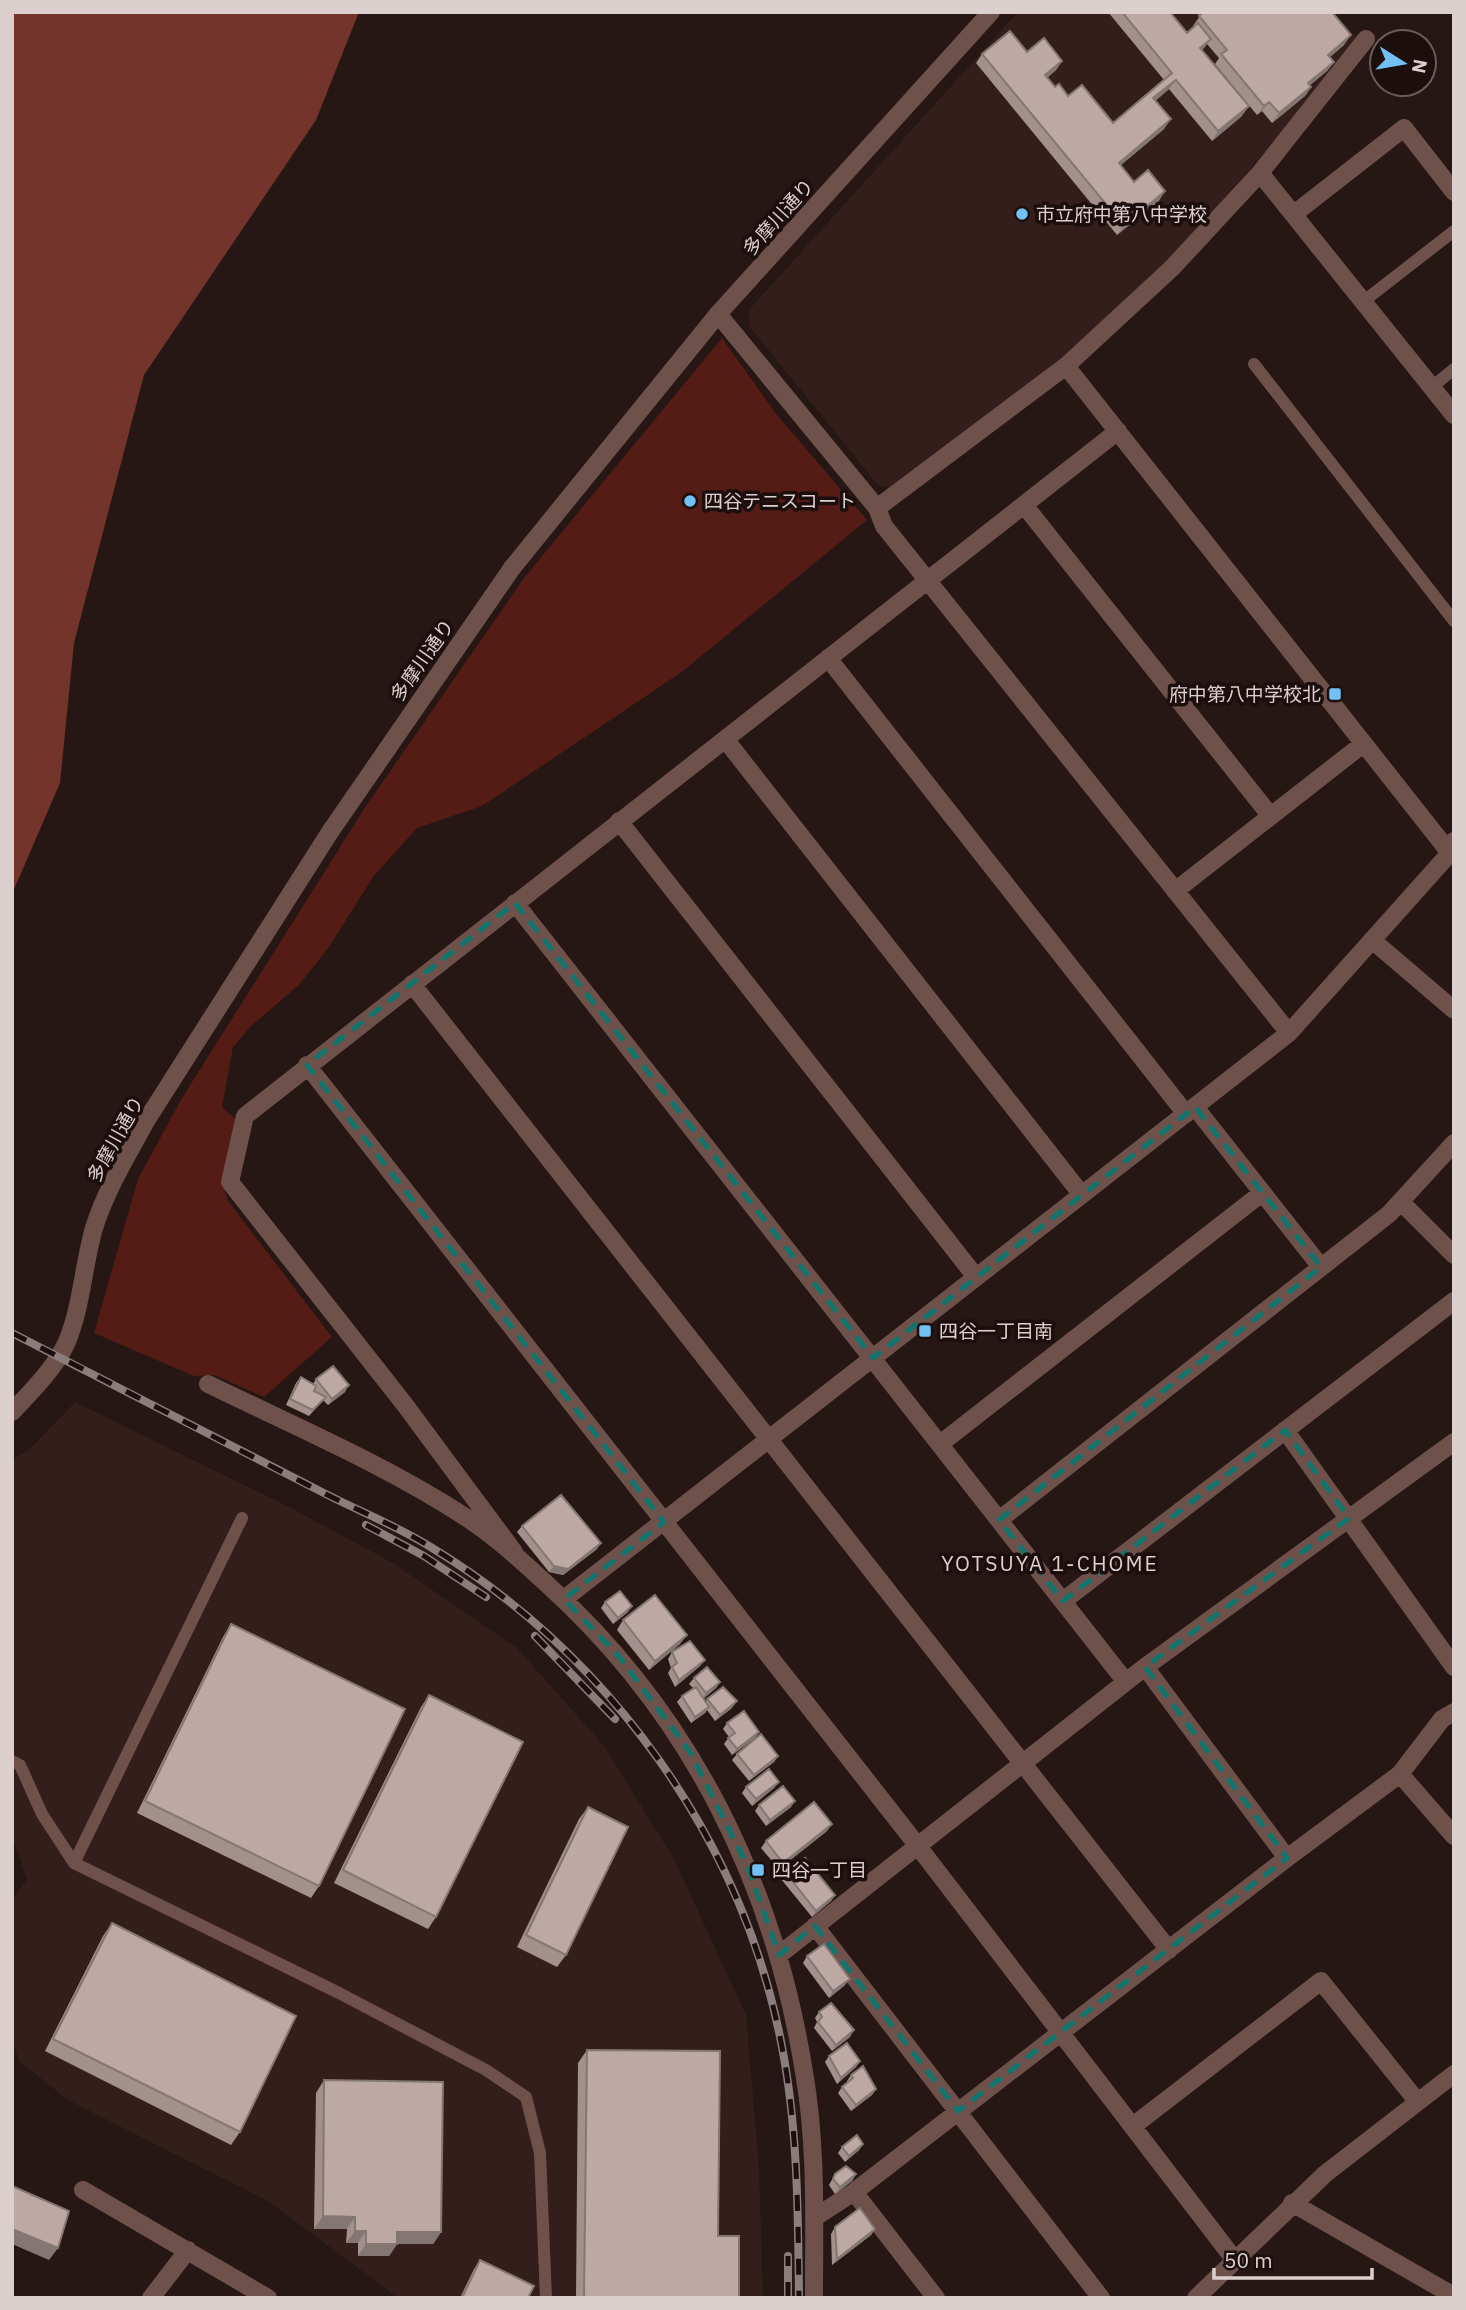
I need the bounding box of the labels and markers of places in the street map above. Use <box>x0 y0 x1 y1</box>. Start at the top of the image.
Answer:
place label: 市立府中第八中学校 <box>1036 202 1207 226</box>
marker: 市立府中第八中学校 <box>1014 206 1030 222</box>
place label: 四谷テニスコート <box>704 489 856 513</box>
marker: 四谷テニスコート <box>682 493 698 509</box>
place label: 府中第八中学校北 <box>1169 682 1321 706</box>
marker: 府中第八中学校北 <box>1327 686 1343 702</box>
place label: 四谷一丁目南 <box>939 1319 1053 1343</box>
marker: 四谷一丁目南 <box>917 1323 933 1339</box>
place label: 四谷一丁目 <box>772 1858 867 1882</box>
marker: 四谷一丁目 <box>750 1862 766 1878</box>

